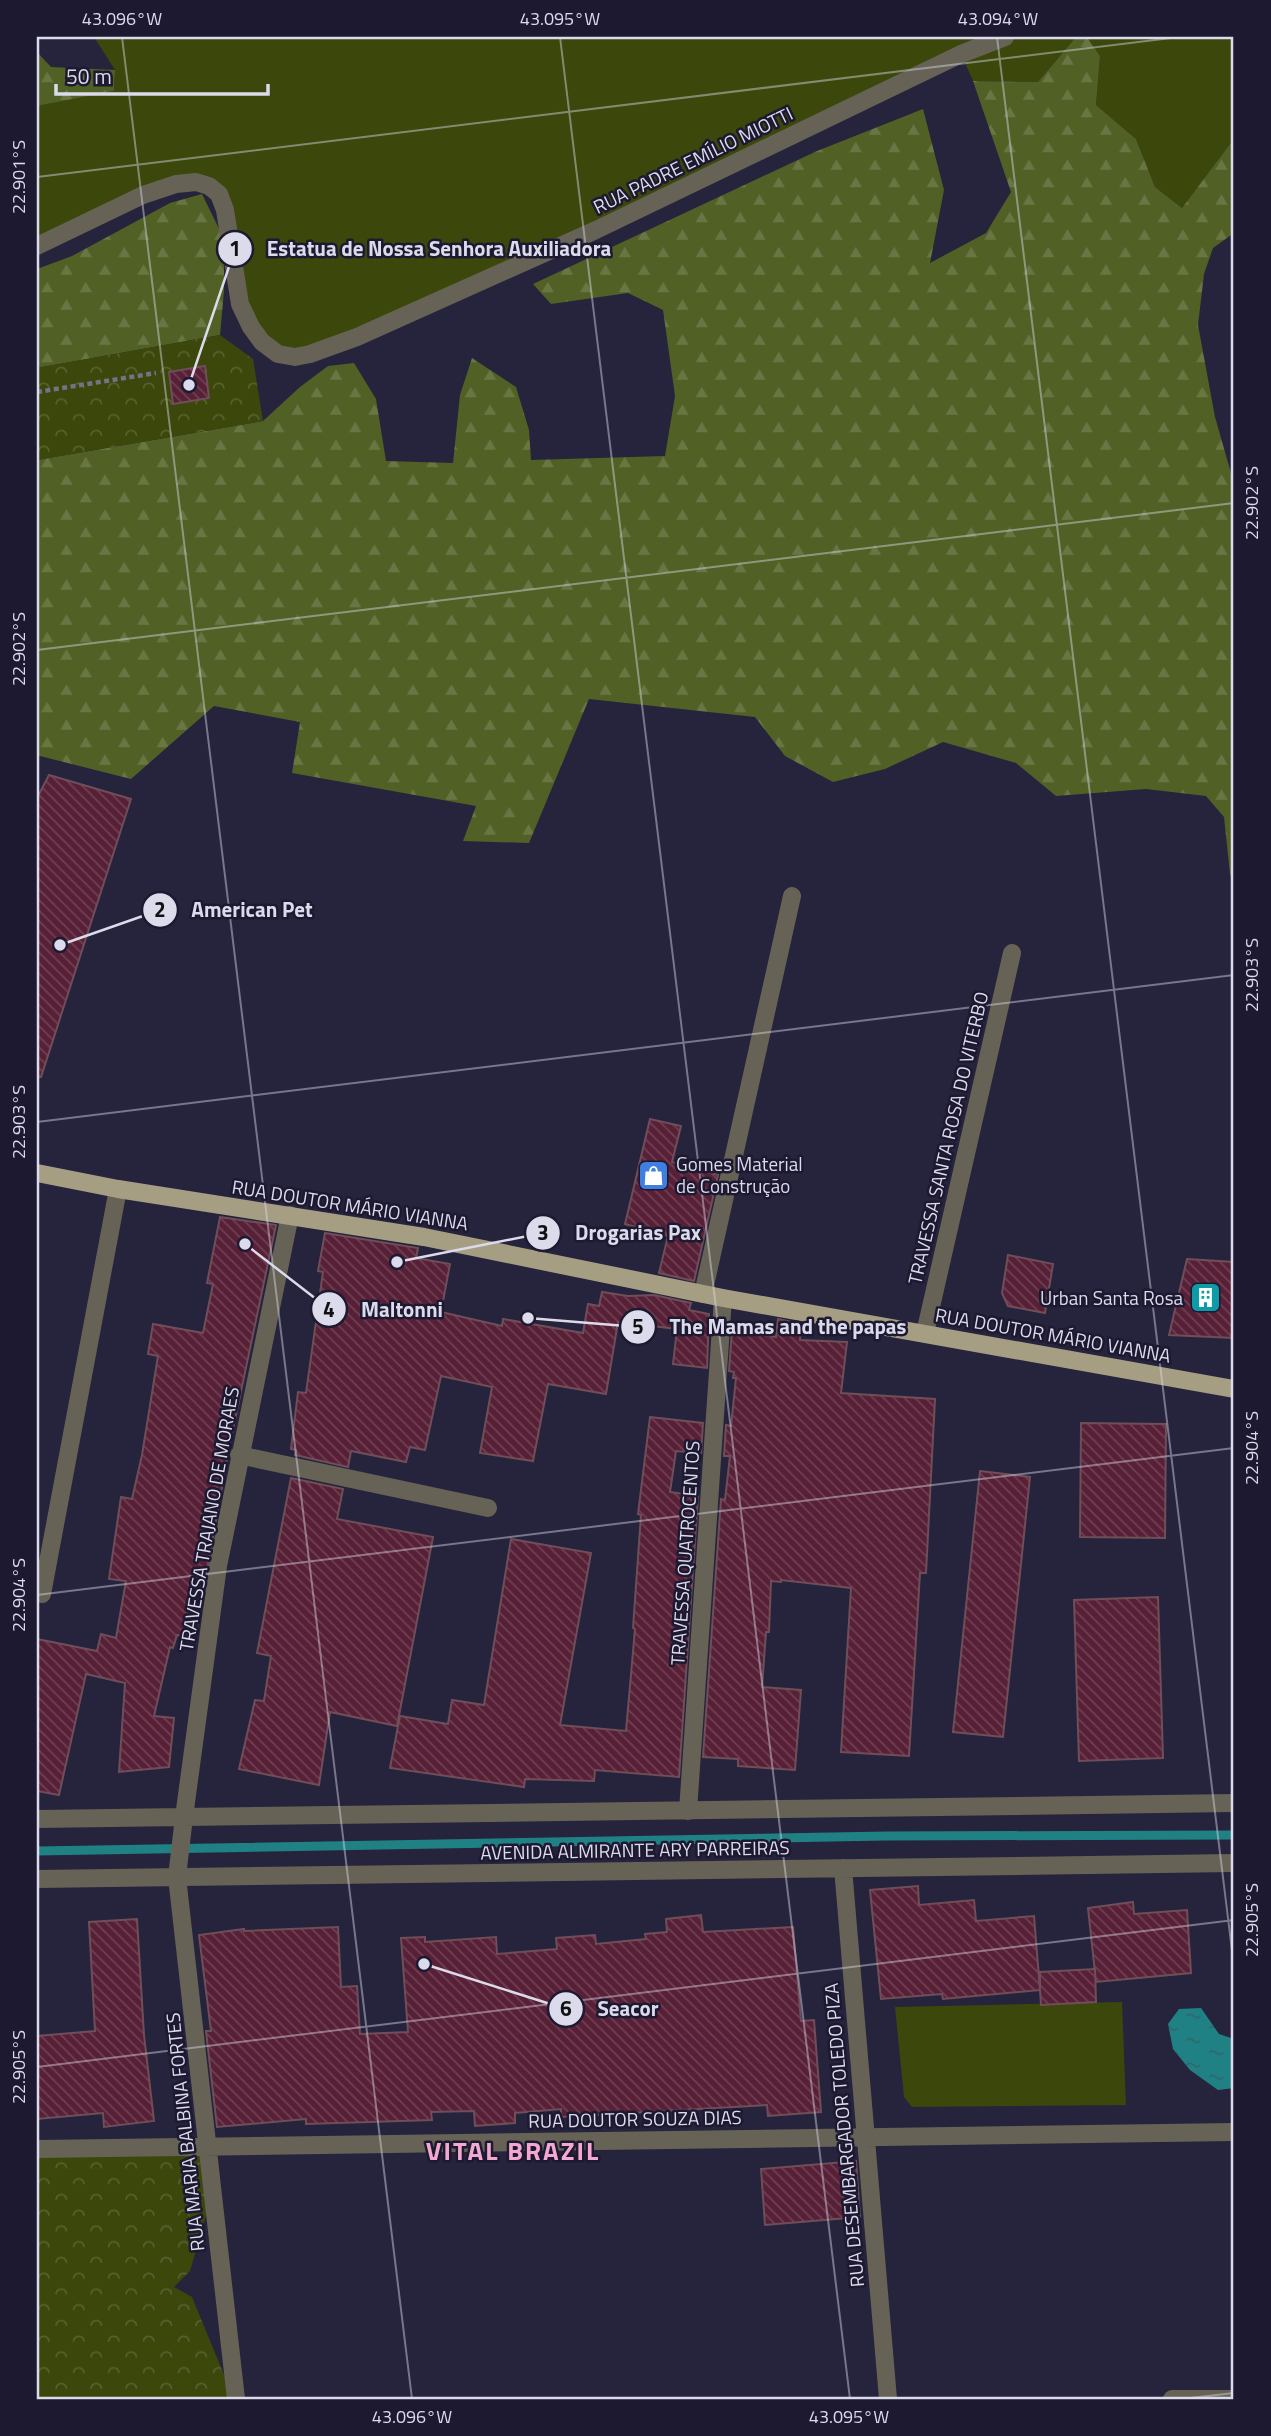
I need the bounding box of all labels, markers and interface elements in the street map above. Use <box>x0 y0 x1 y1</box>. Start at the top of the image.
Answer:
text: 43.096°W <box>82 5 162 32</box>
text: 43.095°W <box>520 5 600 32</box>
text: 43.094°W <box>958 5 1038 32</box>
scale bar <box>56 52 268 96</box>
text: 50 m <box>66 60 112 92</box>
street label: RUA PADRE EMÍLIO MIOTTI <box>588 99 798 221</box>
text: 22.901°S <box>5 140 32 214</box>
callout: Estatua de Nossa Senhora Auxiliadora <box>218 228 625 270</box>
text: 1 <box>229 232 241 264</box>
text: Estatua de Nossa Senhora Auxiliadora <box>267 232 612 264</box>
text: 22.902°S <box>1238 466 1265 540</box>
text: 22.902°S <box>5 612 32 686</box>
callout: American Pet <box>143 889 327 931</box>
text: 2 <box>154 893 166 925</box>
text: American Pet <box>191 893 313 925</box>
text: 22.903°S <box>1238 938 1265 1012</box>
street label: TRAVESSA SANTA ROSA DO VITERBO <box>900 989 995 1287</box>
text: 22.903°S <box>5 1085 32 1159</box>
place label: Gomes Material de Construção <box>676 1149 803 1200</box>
shop icon: Gomes Material de Construção <box>636 1158 670 1192</box>
street label: RUA DOUTOR MÁRIO VIANNA <box>230 1172 470 1238</box>
callout: Drogarias Pax <box>526 1212 715 1254</box>
text: 3 <box>537 1216 549 1248</box>
text: Drogarias Pax <box>575 1216 701 1248</box>
building icon: Urban Santa Rosa <box>1189 1281 1223 1315</box>
place label: Urban Santa Rosa <box>1040 1283 1183 1312</box>
callout: Maltonni <box>312 1288 457 1330</box>
text: 4 <box>323 1293 335 1325</box>
text: Maltonni <box>361 1293 443 1325</box>
street label: RUA DOUTOR MÁRIO VIANNA <box>933 1299 1173 1370</box>
callout: The Mamas and the papas <box>620 1306 920 1348</box>
text: 5 <box>632 1310 644 1342</box>
text: The Mamas and the papas <box>670 1310 907 1342</box>
street label: TRAVESSA TRAJANO DE MORAES <box>171 1384 246 1653</box>
text: 22.904°S <box>1238 1411 1265 1485</box>
street label: TRAVESSA QUATROCENTOS <box>662 1440 707 1666</box>
text: 22.904°S <box>5 1558 32 1632</box>
street label: AVENIDA ALMIRANTE ARY PARREIRAS <box>480 1832 790 1867</box>
text: 22.905°S <box>1238 1883 1265 1957</box>
street label: RUA DESEMBARGADOR TOLEDO PIZA <box>816 1982 871 2288</box>
callout: Seacor <box>549 1988 673 2030</box>
text: 6 <box>560 1992 572 2024</box>
text: Seacor <box>597 1992 659 2024</box>
street label: RUA MARIA BALBINA FORTES <box>158 2011 211 2253</box>
text: 22.905°S <box>5 2030 32 2104</box>
street label: RUA DOUTOR SOUZA DIAS <box>528 2102 742 2135</box>
district label: VITAL BRAZIL <box>426 2131 600 2170</box>
text: 43.096°W <box>372 2403 452 2430</box>
text: 43.095°W <box>809 2403 889 2430</box>

